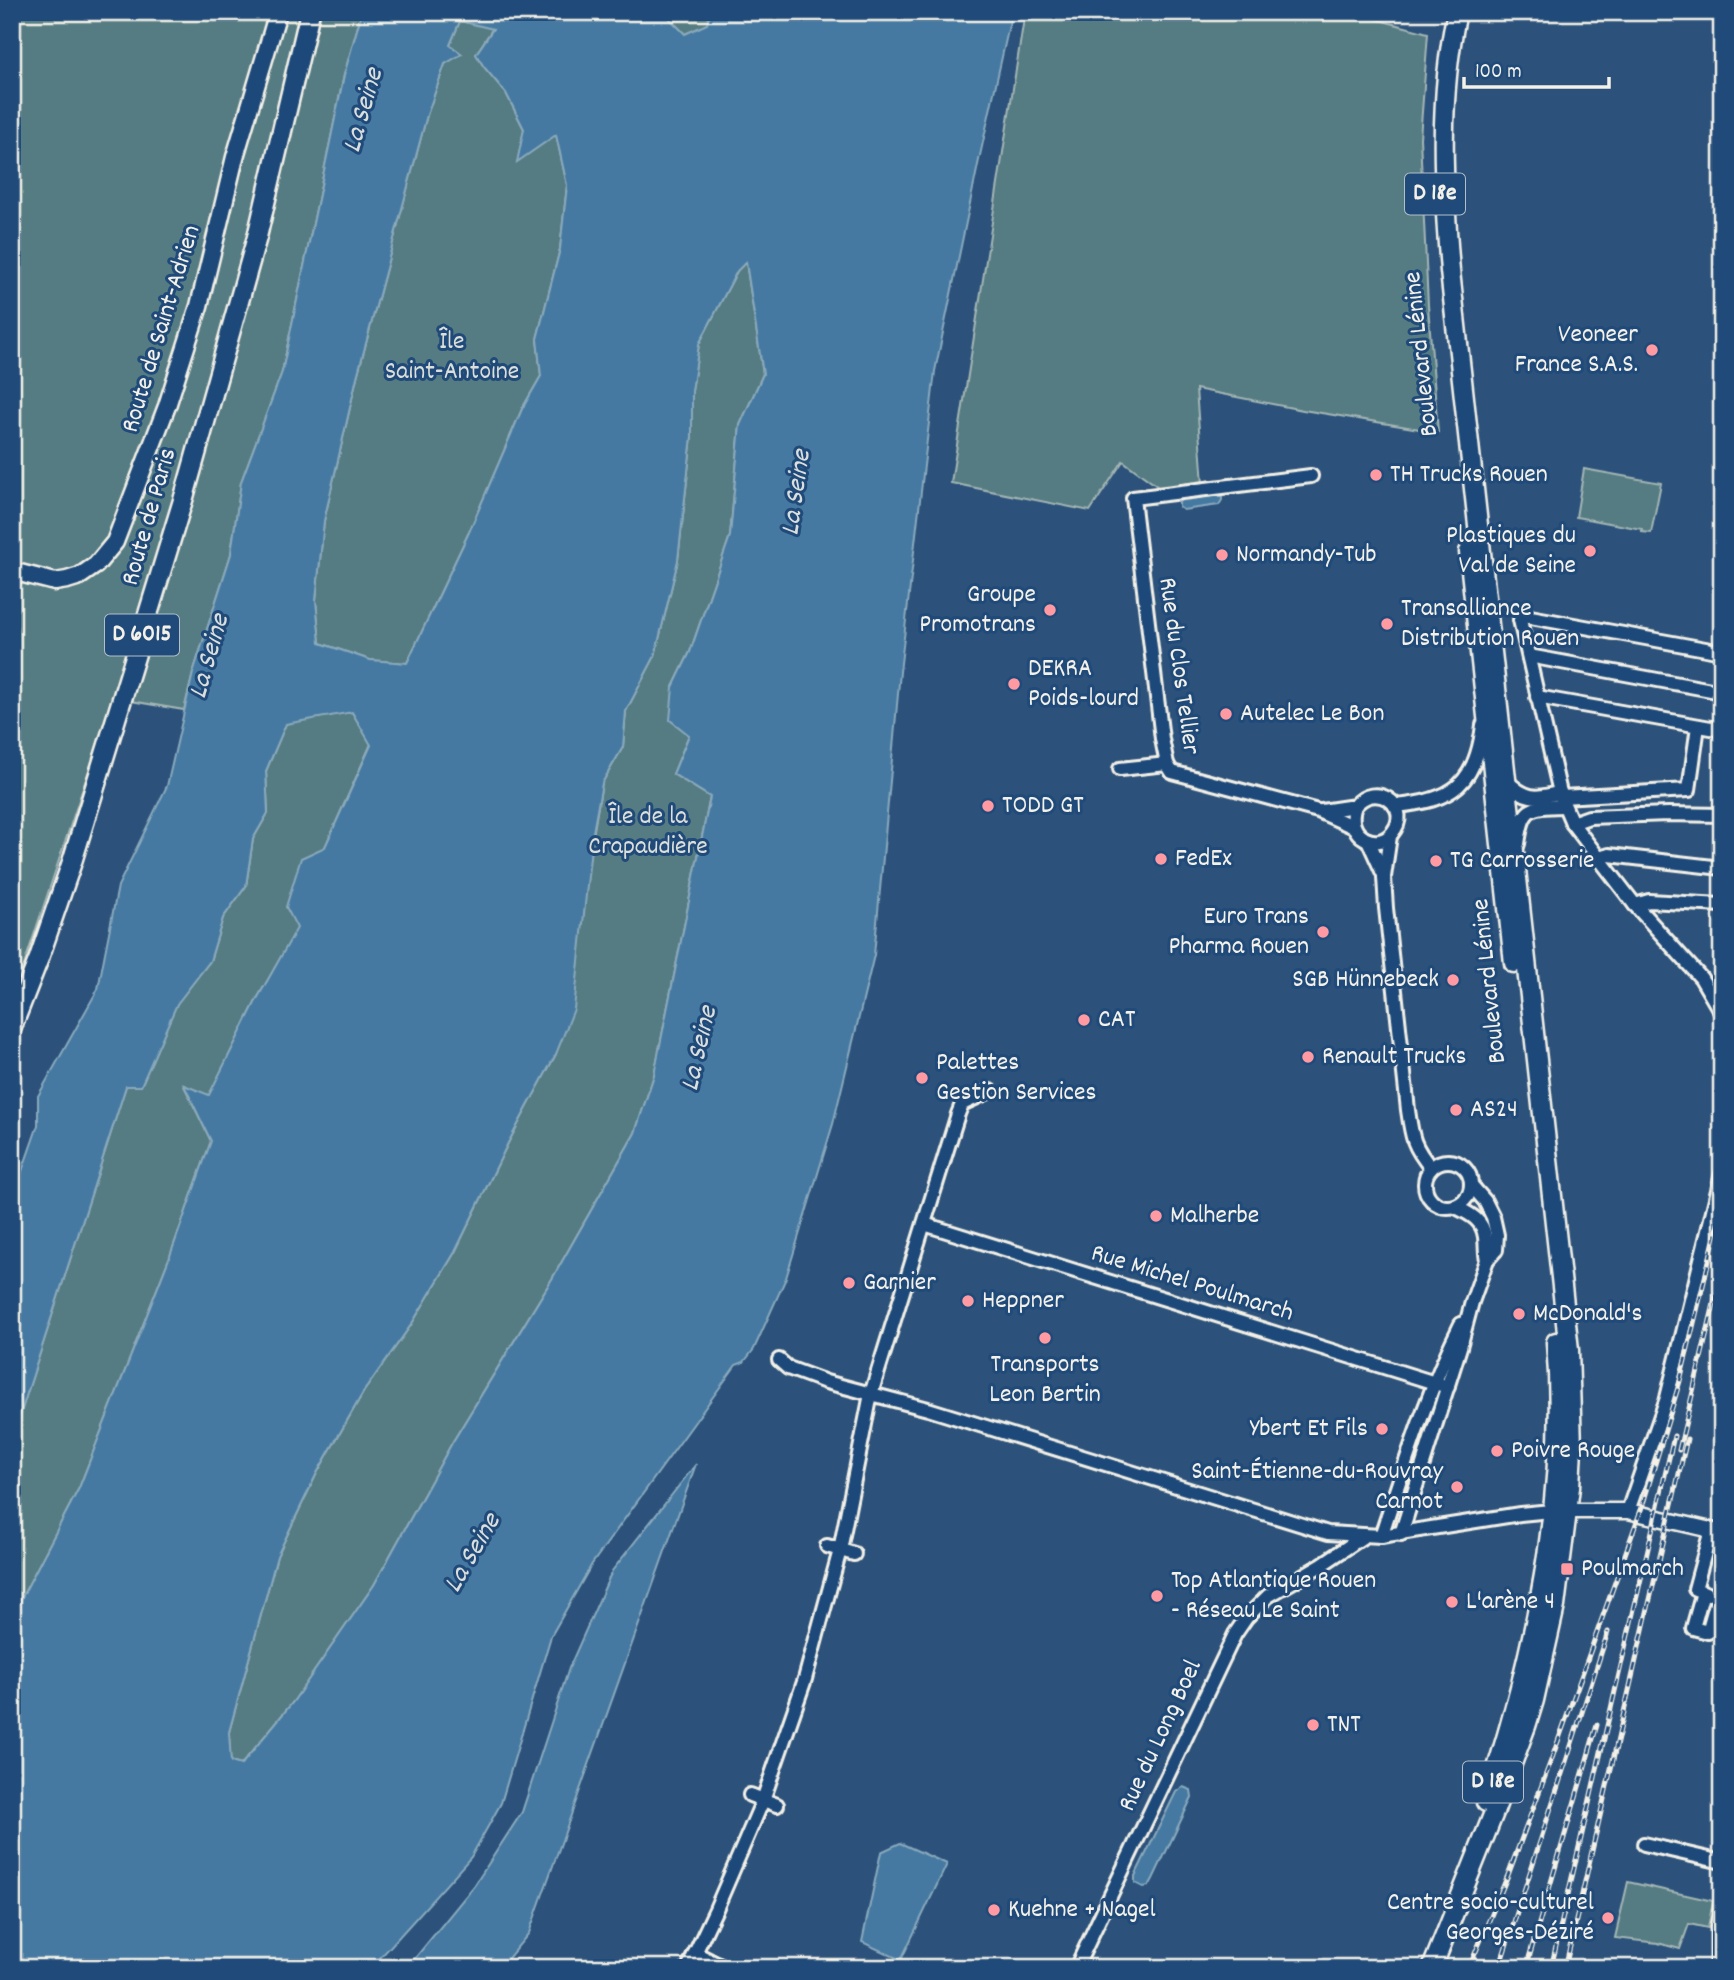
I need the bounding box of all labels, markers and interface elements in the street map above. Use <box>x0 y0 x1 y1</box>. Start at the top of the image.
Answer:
scale bar <box>1464 46 1610 90</box>
text: 100 m <box>1475 58 1522 88</box>
water label: La Seine <box>334 63 397 158</box>
road number: D 18e <box>1405 174 1465 214</box>
street label: Route de Saint-Adrien <box>113 221 211 437</box>
street label: Boulevard Lénine <box>1395 270 1449 438</box>
place label: Veoneer France S.A.S. <box>1515 317 1638 384</box>
park label: Île Saint-Antoine <box>385 324 519 391</box>
marker: Veoneer France S.A.S. <box>1644 342 1660 358</box>
street label: Route de Paris <box>113 444 187 590</box>
water label: La Seine <box>772 446 824 538</box>
place label: TH Trucks Rouen <box>1390 457 1548 494</box>
marker: TH Trucks Rouen <box>1368 467 1384 483</box>
place label: Plastiques du Val de Seine <box>1446 518 1576 585</box>
place label: Normandy-Tub <box>1236 537 1377 574</box>
marker: Plastiques du Val de Seine <box>1582 543 1598 559</box>
marker: Normandy-Tub <box>1214 547 1230 563</box>
street label: Rue du Clos Tellier <box>1147 575 1209 757</box>
place label: Groupe Promotrans <box>919 577 1036 644</box>
place label: Transalliance Distribution Rouen <box>1401 591 1579 658</box>
marker: Groupe Promotrans <box>1042 602 1058 618</box>
water label: La Seine <box>180 609 243 704</box>
road number: D 6015 <box>105 614 179 656</box>
marker: Transalliance Distribution Rouen <box>1379 616 1395 632</box>
place label: DEKRA Poids-lourd <box>1028 651 1139 718</box>
marker: DEKRA Poids-lourd <box>1006 676 1022 692</box>
place label: Autelec Le Bon <box>1240 696 1384 733</box>
marker: Autelec Le Bon <box>1218 706 1234 722</box>
place label: TODD GT <box>1002 788 1084 825</box>
marker: TODD GT <box>980 798 996 814</box>
park label: Île de la Crapaudière <box>588 799 708 866</box>
place label: FedEx <box>1175 841 1232 878</box>
place label: TG Carrosserie <box>1450 843 1595 880</box>
marker: FedEx <box>1153 851 1169 867</box>
marker: TG Carrosserie <box>1428 853 1444 869</box>
street label: Boulevard Lénine <box>1463 897 1517 1065</box>
place label: Euro Trans Pharma Rouen <box>1169 899 1309 966</box>
marker: Euro Trans Pharma Rouen <box>1315 924 1331 940</box>
place label: SGB Hünnebeck <box>1292 962 1439 999</box>
marker: SGB Hünnebeck <box>1445 972 1461 988</box>
water label: La Seine <box>672 1001 731 1095</box>
place label: CAT <box>1098 1002 1136 1039</box>
marker: CAT <box>1076 1012 1092 1028</box>
place label: Renault Trucks <box>1322 1039 1467 1076</box>
place label: Palettes Gestion Services <box>936 1045 1096 1112</box>
marker: Renault Trucks <box>1300 1049 1316 1065</box>
marker: Palettes Gestion Services <box>914 1070 930 1086</box>
place label: AS24 <box>1470 1092 1518 1129</box>
marker: AS24 <box>1448 1102 1464 1118</box>
place label: Malherbe <box>1170 1198 1259 1235</box>
marker: Malherbe <box>1148 1208 1164 1224</box>
street label: Rue Michel Poulmarch <box>1086 1236 1298 1332</box>
place label: Garnier <box>863 1265 936 1302</box>
marker: Garnier <box>841 1275 857 1291</box>
place label: Heppner <box>982 1283 1064 1320</box>
marker: Heppner <box>960 1293 976 1309</box>
place label: McDonald's <box>1533 1296 1642 1333</box>
marker: McDonald's <box>1511 1306 1527 1322</box>
marker: Transports Leon Bertin <box>1037 1330 1053 1346</box>
place label: Transports Leon Bertin <box>989 1347 1101 1414</box>
place label: Ybert Et Fils <box>1250 1411 1368 1448</box>
marker: Ybert Et Fils <box>1374 1421 1390 1437</box>
place label: Poivre Rouge <box>1511 1433 1635 1470</box>
marker: Poivre Rouge <box>1489 1443 1505 1459</box>
place label: Saint-Étienne-du-Rouvray Carnot <box>1191 1454 1443 1521</box>
marker: Saint-Étienne-du-Rouvray Carnot <box>1449 1479 1465 1495</box>
water label: La Seine <box>435 1505 514 1601</box>
place label: Poulmarch <box>1581 1551 1684 1588</box>
marker: Poulmarch <box>1559 1561 1575 1577</box>
place label: Top Atlantique Rouen - Réseau Le Saint <box>1171 1563 1376 1630</box>
place label: L'arène 4 <box>1466 1584 1555 1621</box>
marker: Top Atlantique Rouen - Réseau Le Saint <box>1149 1588 1165 1604</box>
marker: L'arène 4 <box>1444 1594 1460 1610</box>
street label: Rue du Long Boel <box>1110 1654 1212 1818</box>
place label: TNT <box>1327 1707 1361 1744</box>
marker: TNT <box>1305 1717 1321 1733</box>
road number: D 18e <box>1463 1762 1523 1802</box>
place label: Centre socio-culturel Georges-Déziré <box>1387 1885 1594 1952</box>
place label: Kuehne + Nagel <box>1008 1892 1156 1929</box>
marker: Kuehne + Nagel <box>986 1902 1002 1918</box>
marker: Centre socio-culturel Georges-Déziré <box>1600 1910 1616 1926</box>

